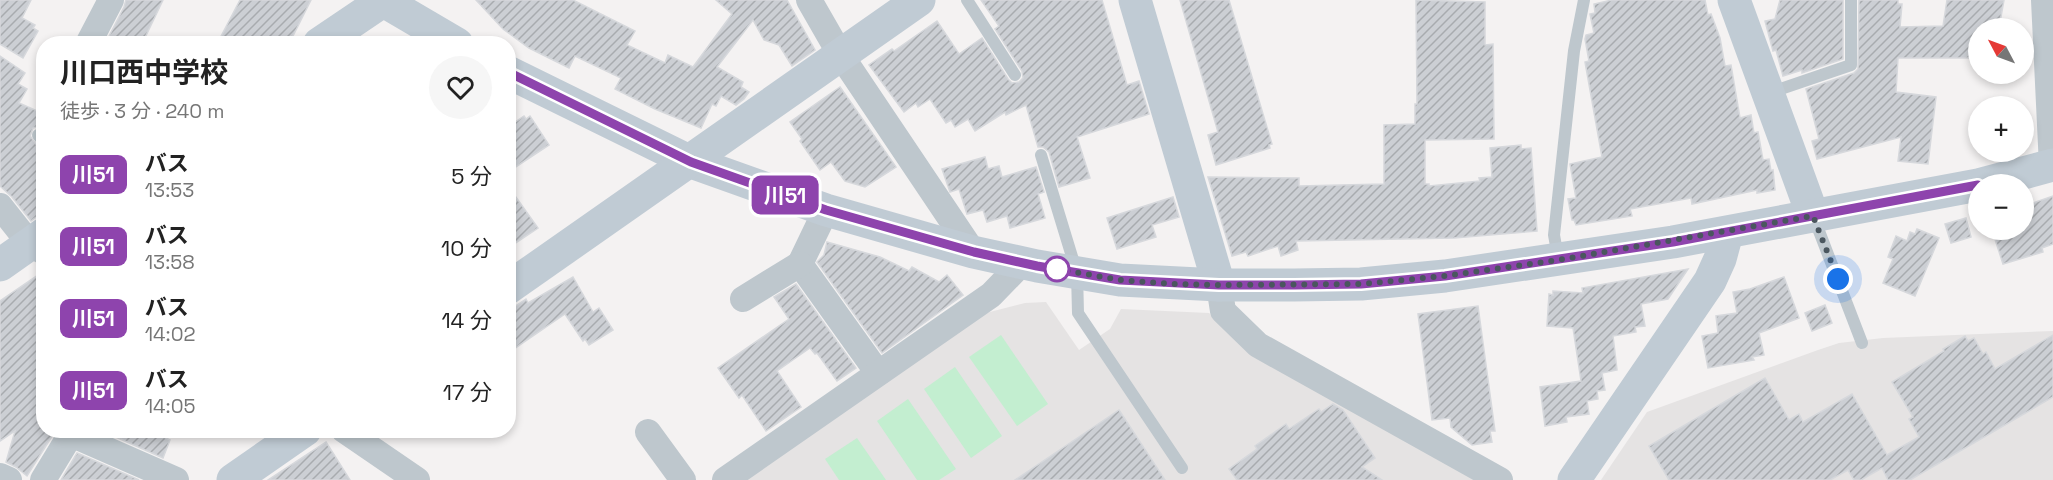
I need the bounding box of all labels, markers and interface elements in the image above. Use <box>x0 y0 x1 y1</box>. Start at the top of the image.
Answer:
north arrow <box>1968 18 2034 84</box>
map controls <box>1968 18 2034 240</box>
text: 川口西中学校 <box>60 54 228 90</box>
button: heart <box>429 56 492 119</box>
button: + <box>1968 96 2034 162</box>
text: 徒歩 · 3 分 · 240 m <box>60 98 224 124</box>
text: バス <box>145 149 189 177</box>
text: 川51 <box>72 161 115 188</box>
text: 5 分 <box>451 162 492 190</box>
button: − <box>1968 174 2034 240</box>
line badge: 川51 <box>750 176 820 214</box>
text: 13:53 <box>145 177 194 203</box>
text: 川51 <box>764 182 806 209</box>
text: バス <box>145 221 189 249</box>
text: 川51 <box>72 233 115 260</box>
text: 10 分 <box>441 234 492 262</box>
text: 13:58 <box>145 249 195 275</box>
unlabelled marker <box>1044 256 1070 282</box>
your location <box>1823 264 1853 294</box>
text: バス <box>145 293 189 321</box>
text: 川51 <box>72 305 115 332</box>
text: 14 分 <box>441 306 492 334</box>
text: 14:02 <box>145 321 196 347</box>
text: バス <box>145 365 189 393</box>
text: 川51 <box>72 377 115 404</box>
text: 17 分 <box>443 378 492 406</box>
text: 14:05 <box>145 393 195 419</box>

